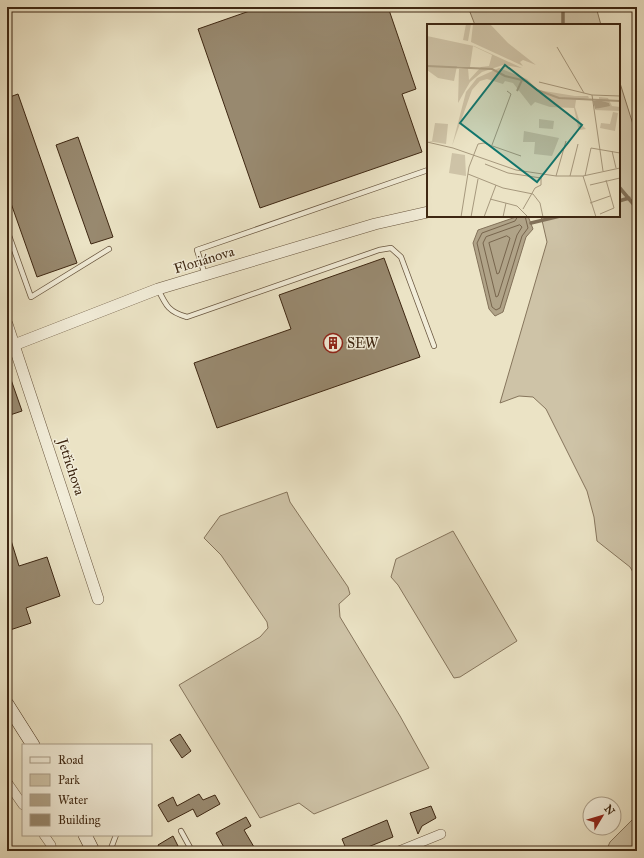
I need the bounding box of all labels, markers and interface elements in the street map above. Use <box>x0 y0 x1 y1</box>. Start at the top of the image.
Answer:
inset map <box>427 24 620 217</box>
street label: Floriánova <box>172 243 236 277</box>
building icon: SEW <box>322 332 344 354</box>
place label: SEW <box>347 335 379 352</box>
street label: Jetřichova <box>52 435 88 498</box>
legend <box>22 744 152 836</box>
text: Road <box>58 753 84 767</box>
text: Park <box>58 773 80 787</box>
text: Water <box>58 793 88 807</box>
north arrow <box>582 796 622 836</box>
text: N <box>601 802 618 818</box>
text: Building <box>58 813 101 828</box>

